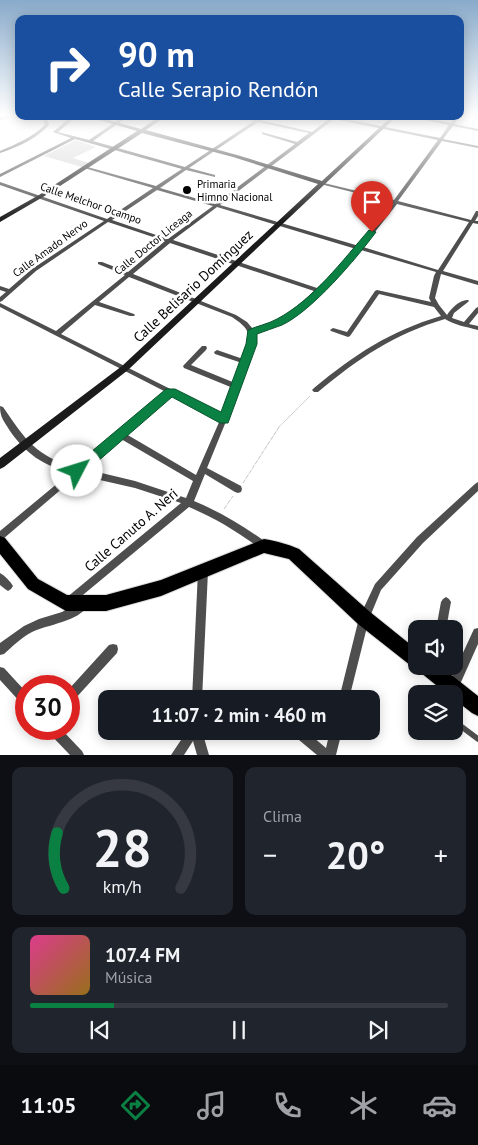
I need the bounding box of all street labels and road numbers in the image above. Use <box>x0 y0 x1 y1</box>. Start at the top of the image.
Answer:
street label: Calle Melchor Ocampo <box>38 179 144 227</box>
street label: Calle Doctor Liceaga <box>111 206 195 278</box>
street label: Calle Amado Nervo <box>10 216 90 280</box>
street label: Calle Belisario Domínguez <box>129 226 257 346</box>
street label: Calle Canuto A. Neri <box>80 484 182 576</box>

